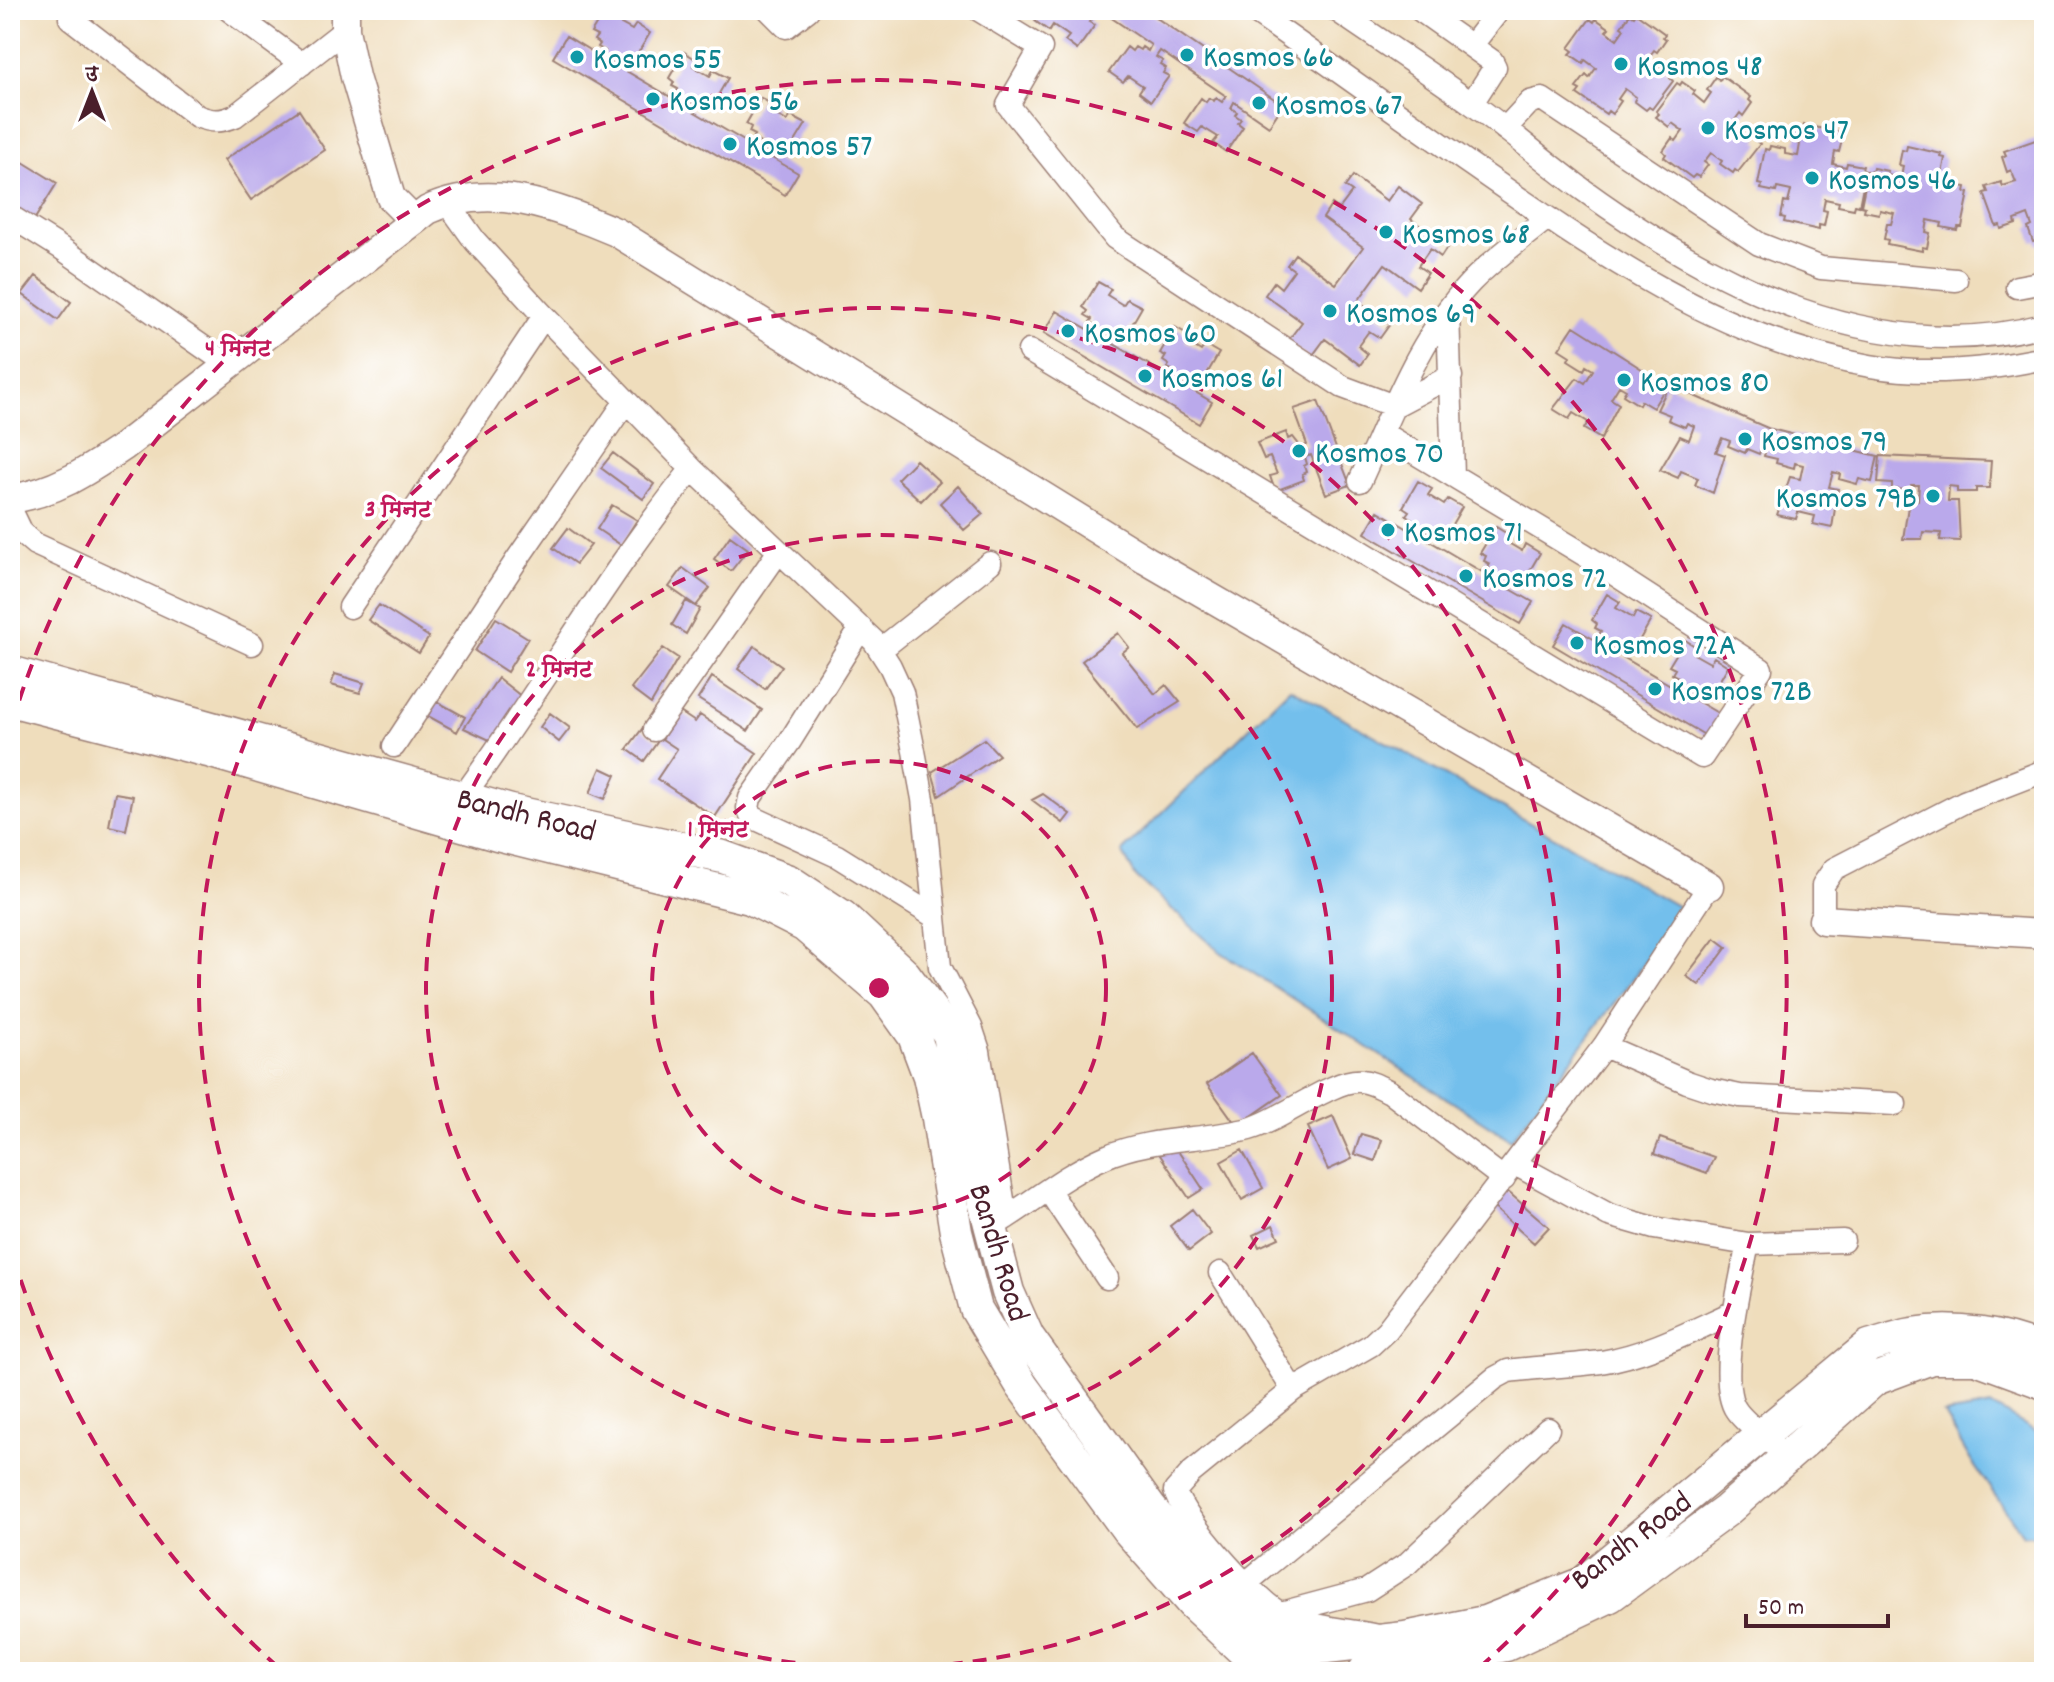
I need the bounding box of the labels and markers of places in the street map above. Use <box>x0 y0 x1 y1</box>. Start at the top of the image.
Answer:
place label: Kosmos 66 <box>1203 37 1334 83</box>
place label: Kosmos 55 <box>593 39 722 85</box>
marker: Kosmos 66 <box>1178 46 1196 64</box>
place label: Kosmos 48 <box>1637 46 1763 92</box>
marker: Kosmos 55 <box>568 48 586 66</box>
marker: Kosmos 48 <box>1612 55 1630 73</box>
place label: Kosmos 56 <box>669 81 799 127</box>
place label: Kosmos 67 <box>1275 85 1402 131</box>
marker: Kosmos 56 <box>644 90 662 108</box>
marker: Kosmos 67 <box>1250 94 1268 112</box>
place label: Kosmos 47 <box>1724 110 1849 156</box>
marker: Kosmos 47 <box>1699 119 1717 137</box>
place label: Kosmos 57 <box>746 126 873 172</box>
marker: Kosmos 57 <box>721 135 739 153</box>
place label: Kosmos 46 <box>1828 160 1956 206</box>
marker: Kosmos 46 <box>1803 169 1821 187</box>
place label: Kosmos 68 <box>1402 214 1530 260</box>
marker: Kosmos 68 <box>1377 223 1395 241</box>
place label: Kosmos 69 <box>1346 293 1476 339</box>
marker: Kosmos 69 <box>1321 302 1339 320</box>
place label: Kosmos 60 <box>1084 313 1217 359</box>
marker: Kosmos 60 <box>1059 322 1077 340</box>
place label: Kosmos 61 <box>1161 358 1283 404</box>
place label: Kosmos 80 <box>1640 362 1770 408</box>
marker: Kosmos 61 <box>1136 367 1154 385</box>
marker: Kosmos 80 <box>1615 371 1633 389</box>
place label: Kosmos 79 <box>1761 421 1887 467</box>
marker: Kosmos 79 <box>1736 430 1754 448</box>
place label: Kosmos 70 <box>1315 433 1444 479</box>
marker: Kosmos 70 <box>1290 442 1308 460</box>
place label: Kosmos 79B <box>1775 478 1917 524</box>
marker: Kosmos 79B <box>1924 487 1942 505</box>
place label: Kosmos 71 <box>1404 512 1523 558</box>
marker: Kosmos 71 <box>1379 521 1397 539</box>
place label: Kosmos 72 <box>1482 558 1608 604</box>
marker: Kosmos 72 <box>1457 567 1475 585</box>
place label: Kosmos 72A <box>1593 625 1736 671</box>
marker: Kosmos 72A <box>1568 634 1586 652</box>
place label: Kosmos 72B <box>1671 671 1812 717</box>
marker: Kosmos 72B <box>1646 680 1664 698</box>
centre of rings <box>865 974 893 1002</box>

